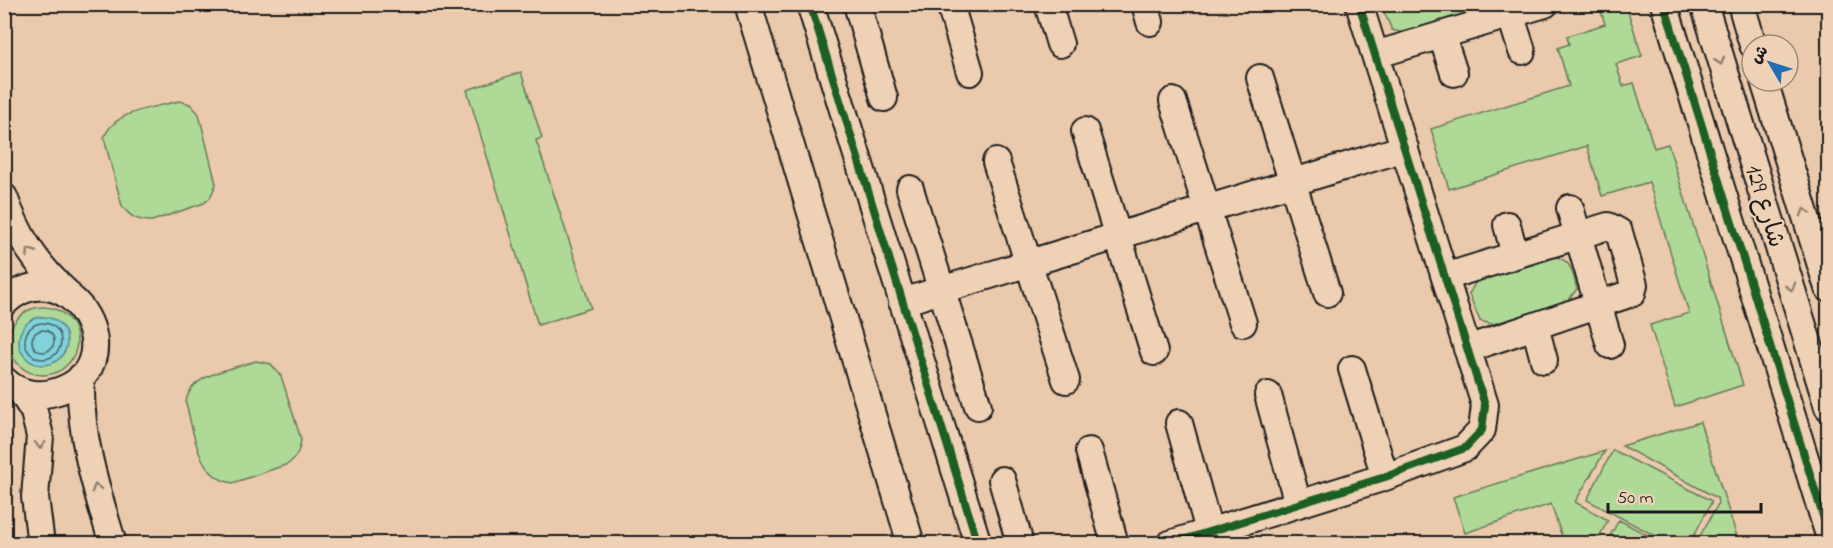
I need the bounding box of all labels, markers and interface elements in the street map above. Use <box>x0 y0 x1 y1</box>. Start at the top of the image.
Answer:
north arrow <box>1740 33 1800 93</box>
text: ش <box>1745 40 1775 69</box>
one-way arrow <box>1713 55 1725 66</box>
street label: شارع 129 <box>1734 161 1793 252</box>
one-way arrow <box>1800 208 1812 218</box>
one-way arrow <box>26 248 37 259</box>
one-way arrow <box>1784 281 1796 292</box>
one-way arrow <box>33 440 46 449</box>
scale bar <box>1608 476 1761 514</box>
one-way arrow <box>90 483 103 494</box>
text: 50 m <box>1617 486 1654 512</box>

